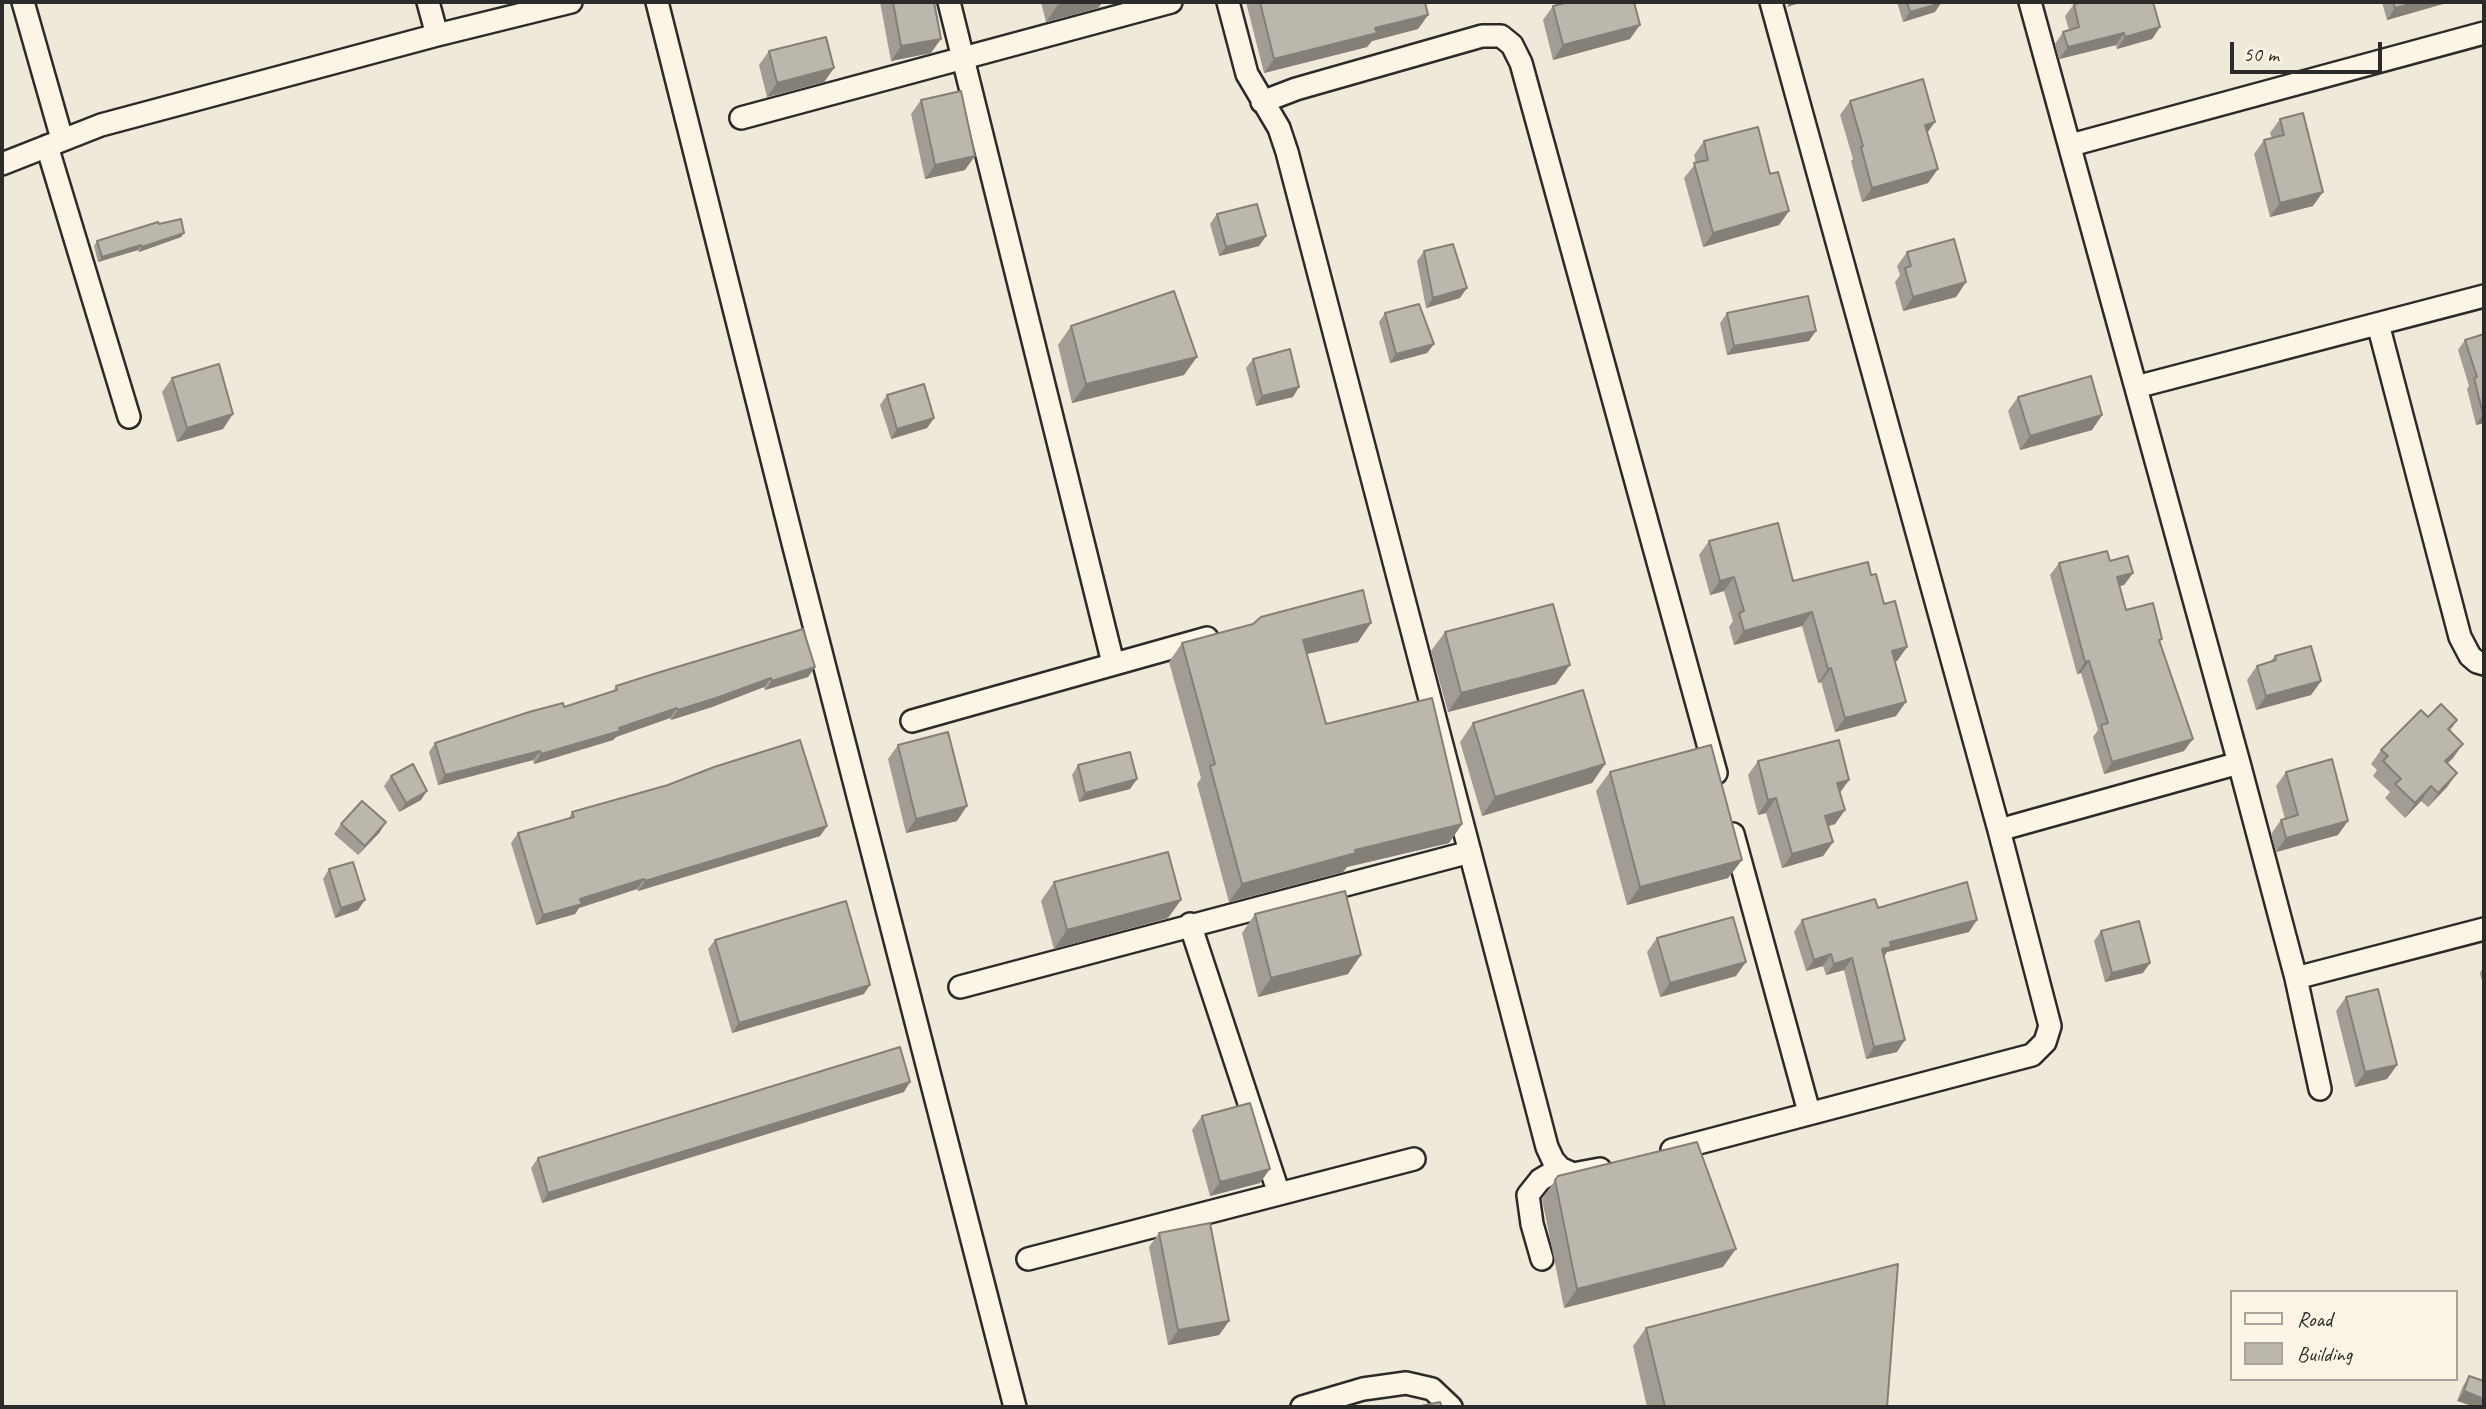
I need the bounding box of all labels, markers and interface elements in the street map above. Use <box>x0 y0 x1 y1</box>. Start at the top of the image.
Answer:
scale bar <box>2234 28 2386 72</box>
text: 50 m <box>2243 41 2279 67</box>
legend <box>2230 1290 2458 1381</box>
text: Road <box>2297 1306 2332 1332</box>
text: Building <box>2297 1341 2352 1367</box>

